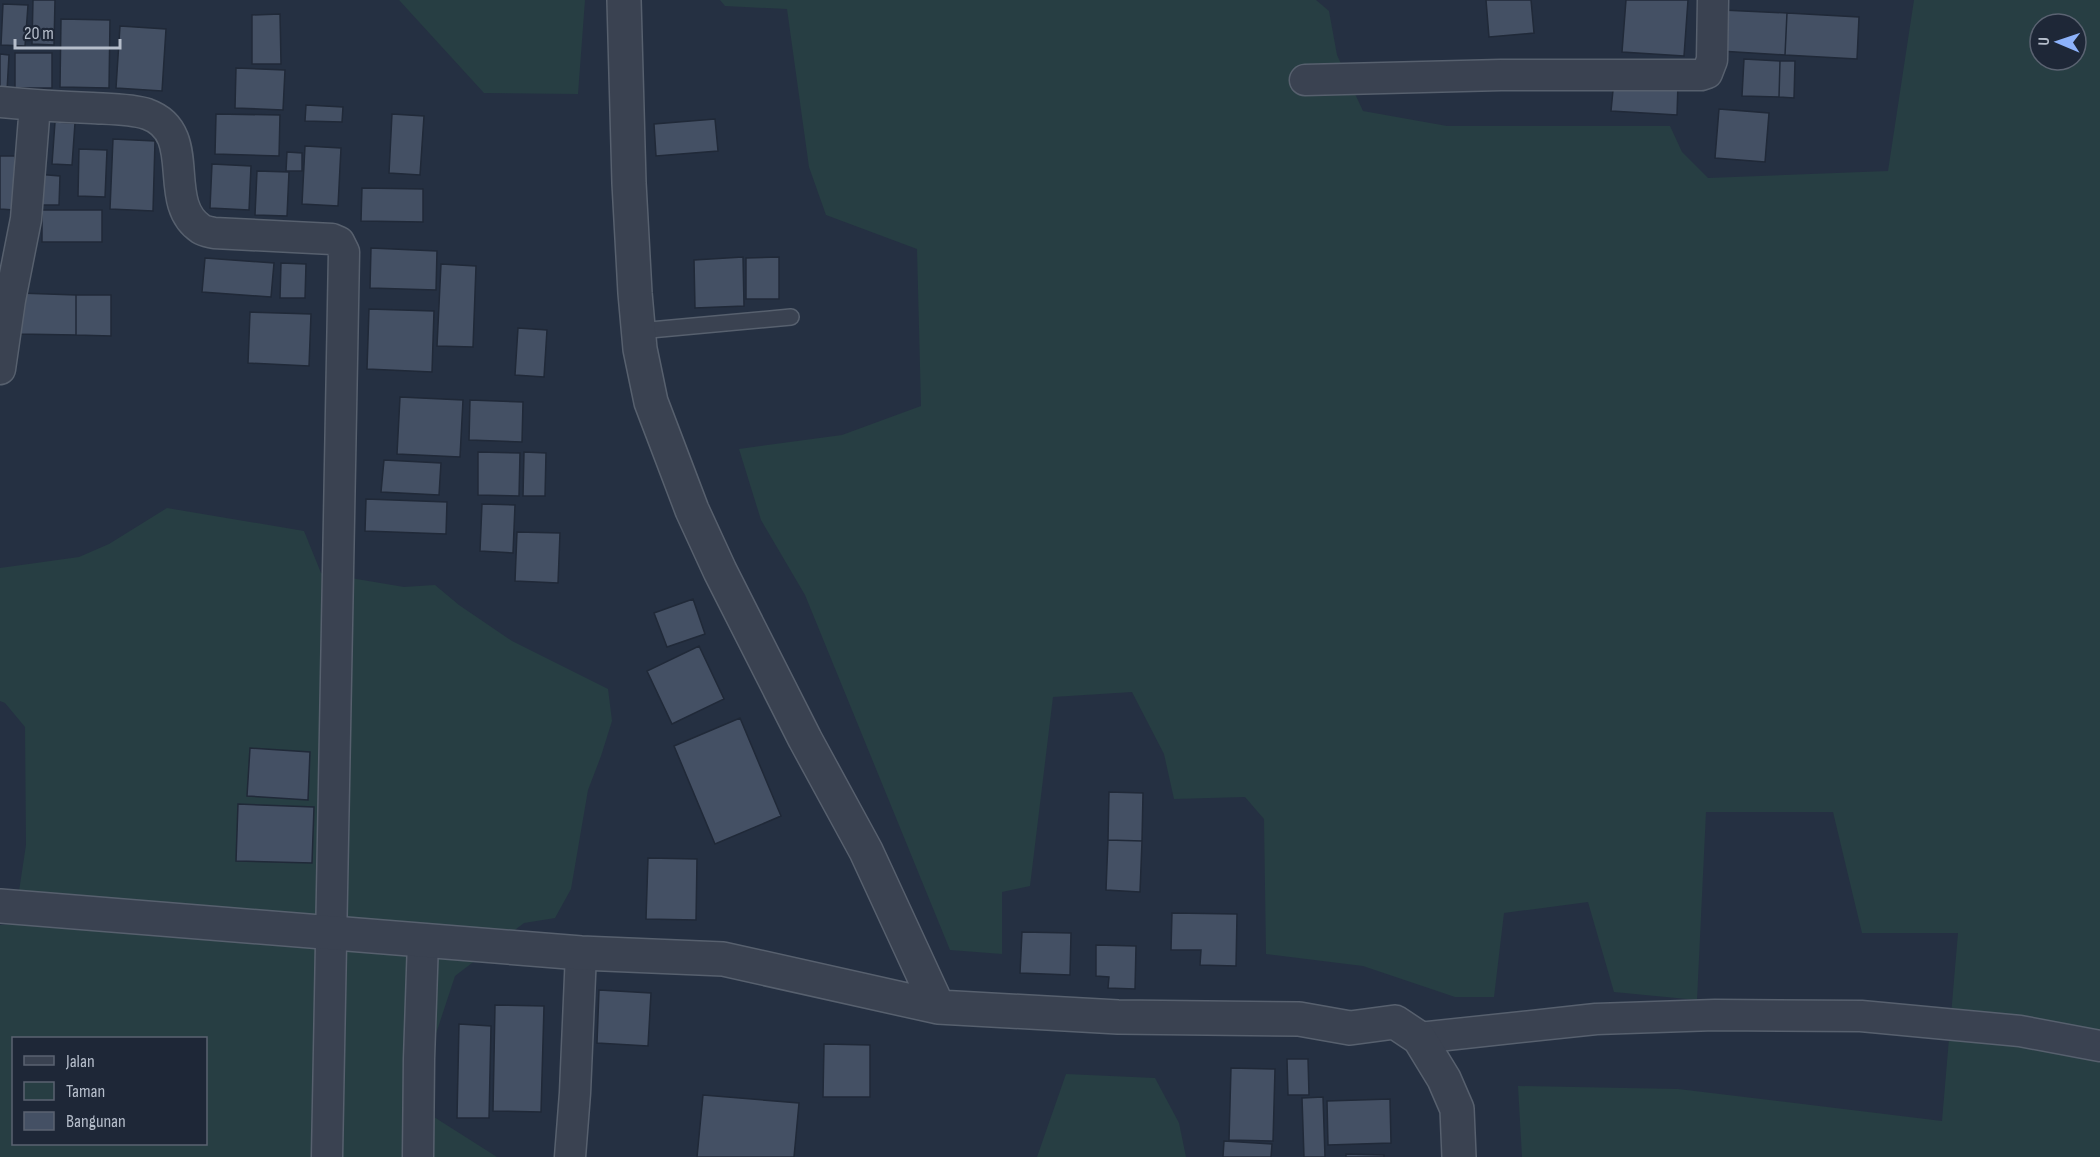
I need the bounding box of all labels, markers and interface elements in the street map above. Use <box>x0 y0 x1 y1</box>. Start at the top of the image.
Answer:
scale bar <box>15 12 120 50</box>
north arrow <box>2028 12 2088 72</box>
text: 20 m <box>24 23 54 44</box>
text: U <box>2035 37 2054 46</box>
legend <box>12 1037 207 1145</box>
text: Jalan <box>65 1051 95 1072</box>
text: Taman <box>66 1081 105 1102</box>
text: Bangunan <box>66 1111 126 1132</box>

